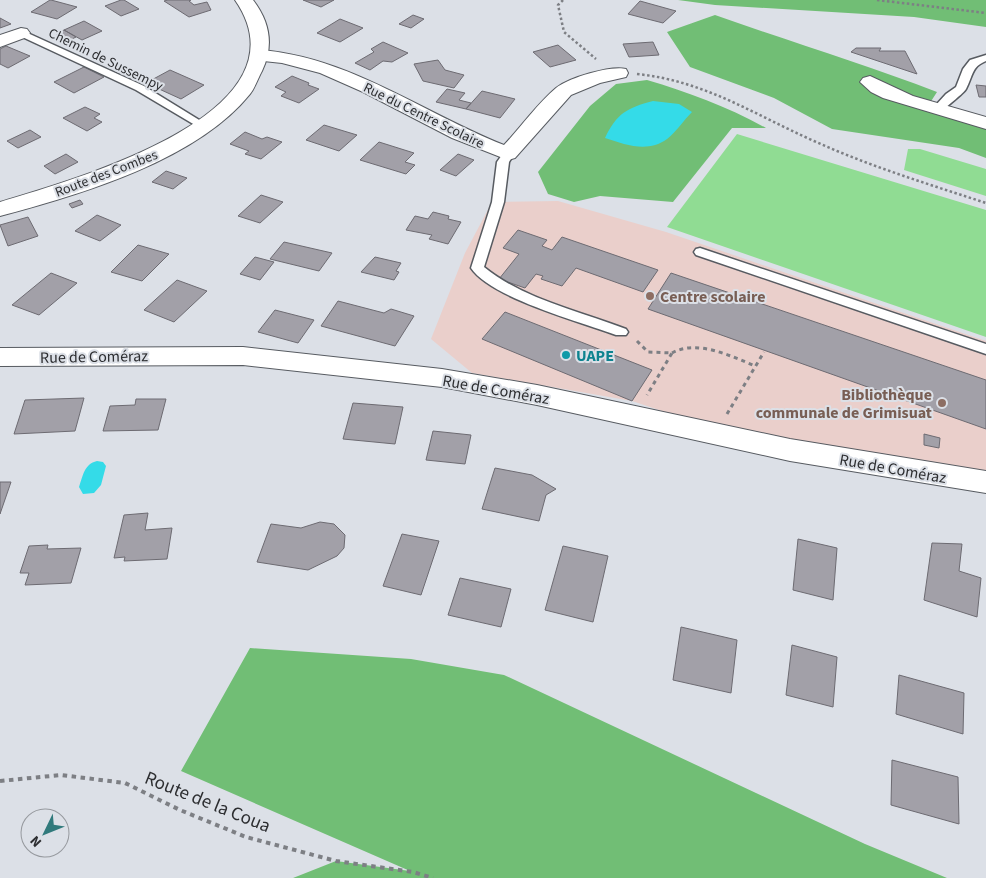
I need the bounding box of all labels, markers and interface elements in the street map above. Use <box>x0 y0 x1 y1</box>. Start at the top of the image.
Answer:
street label: Chemin de Sussempy <box>45 23 167 97</box>
street label: Rue du Centre Scolaire <box>360 78 487 154</box>
street label: Route des Combes <box>52 145 161 203</box>
place label: Centre scolaire <box>660 286 766 308</box>
marker: Centre scolaire <box>644 290 656 302</box>
street label: Rue de Coméraz <box>40 345 148 369</box>
place label: UAPE <box>576 345 614 367</box>
marker: UAPE <box>560 349 572 361</box>
street label: Rue de Coméraz <box>441 370 551 410</box>
place label: Bibliothèque communale de Grimisuat <box>756 384 932 424</box>
marker: Bibliothèque communale de Grimisuat <box>936 397 948 409</box>
street label: Rue de Coméraz <box>838 449 948 489</box>
street label: Route de la Coua <box>140 765 274 840</box>
north arrow <box>20 808 70 858</box>
text: N <box>26 831 47 851</box>

